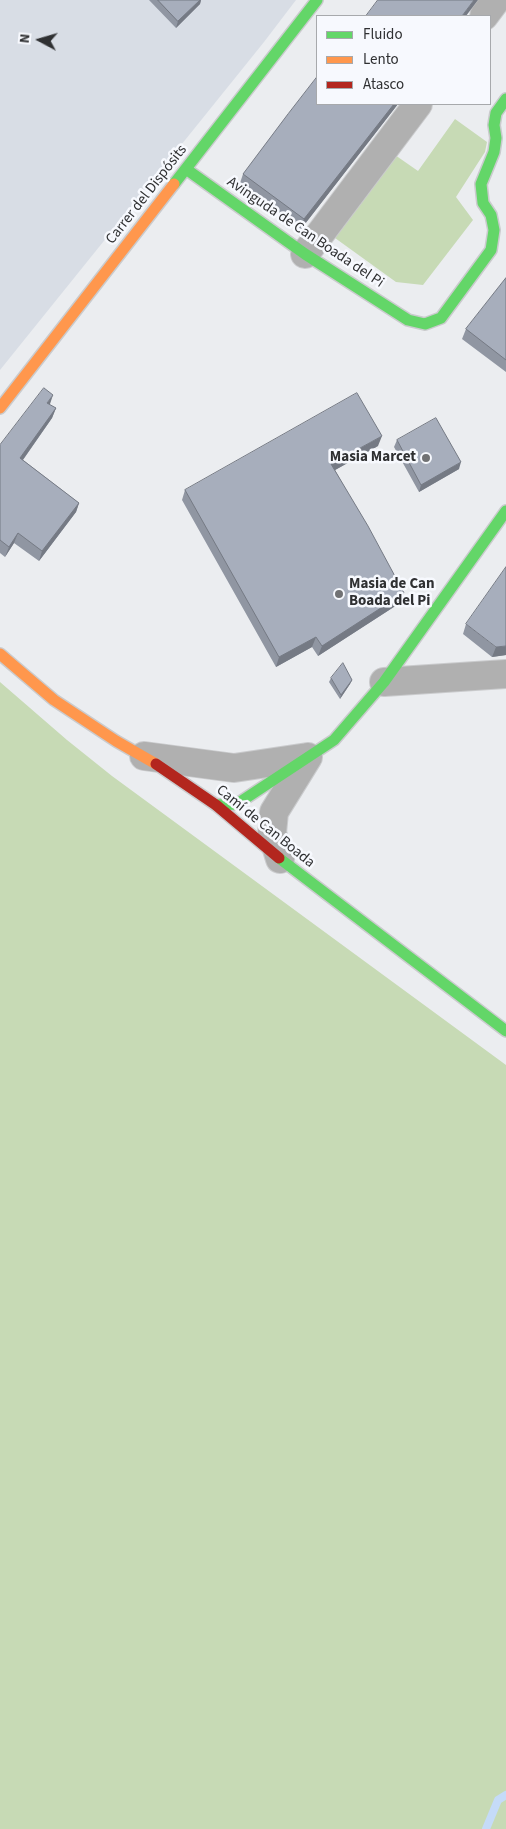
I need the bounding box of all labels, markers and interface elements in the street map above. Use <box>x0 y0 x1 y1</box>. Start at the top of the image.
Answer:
north arrow <box>15 15 65 65</box>
legend <box>316 15 491 105</box>
text: Fluido <box>363 24 403 45</box>
text: N <box>15 33 36 44</box>
text: Lento <box>363 49 399 70</box>
text: Atasco <box>363 74 404 95</box>
street label: Carrer del Dispósits <box>103 142 191 248</box>
street label: Avinguda de Can Boada del Pi <box>223 174 387 292</box>
place label: Masia Marcet <box>330 449 416 467</box>
marker: Masia Marcet <box>420 452 432 464</box>
place label: Masia de Can Boada del Pi <box>349 576 435 611</box>
marker: Masia de Can Boada del Pi <box>333 588 345 600</box>
street label: Camí de Can Boada <box>212 782 318 872</box>

